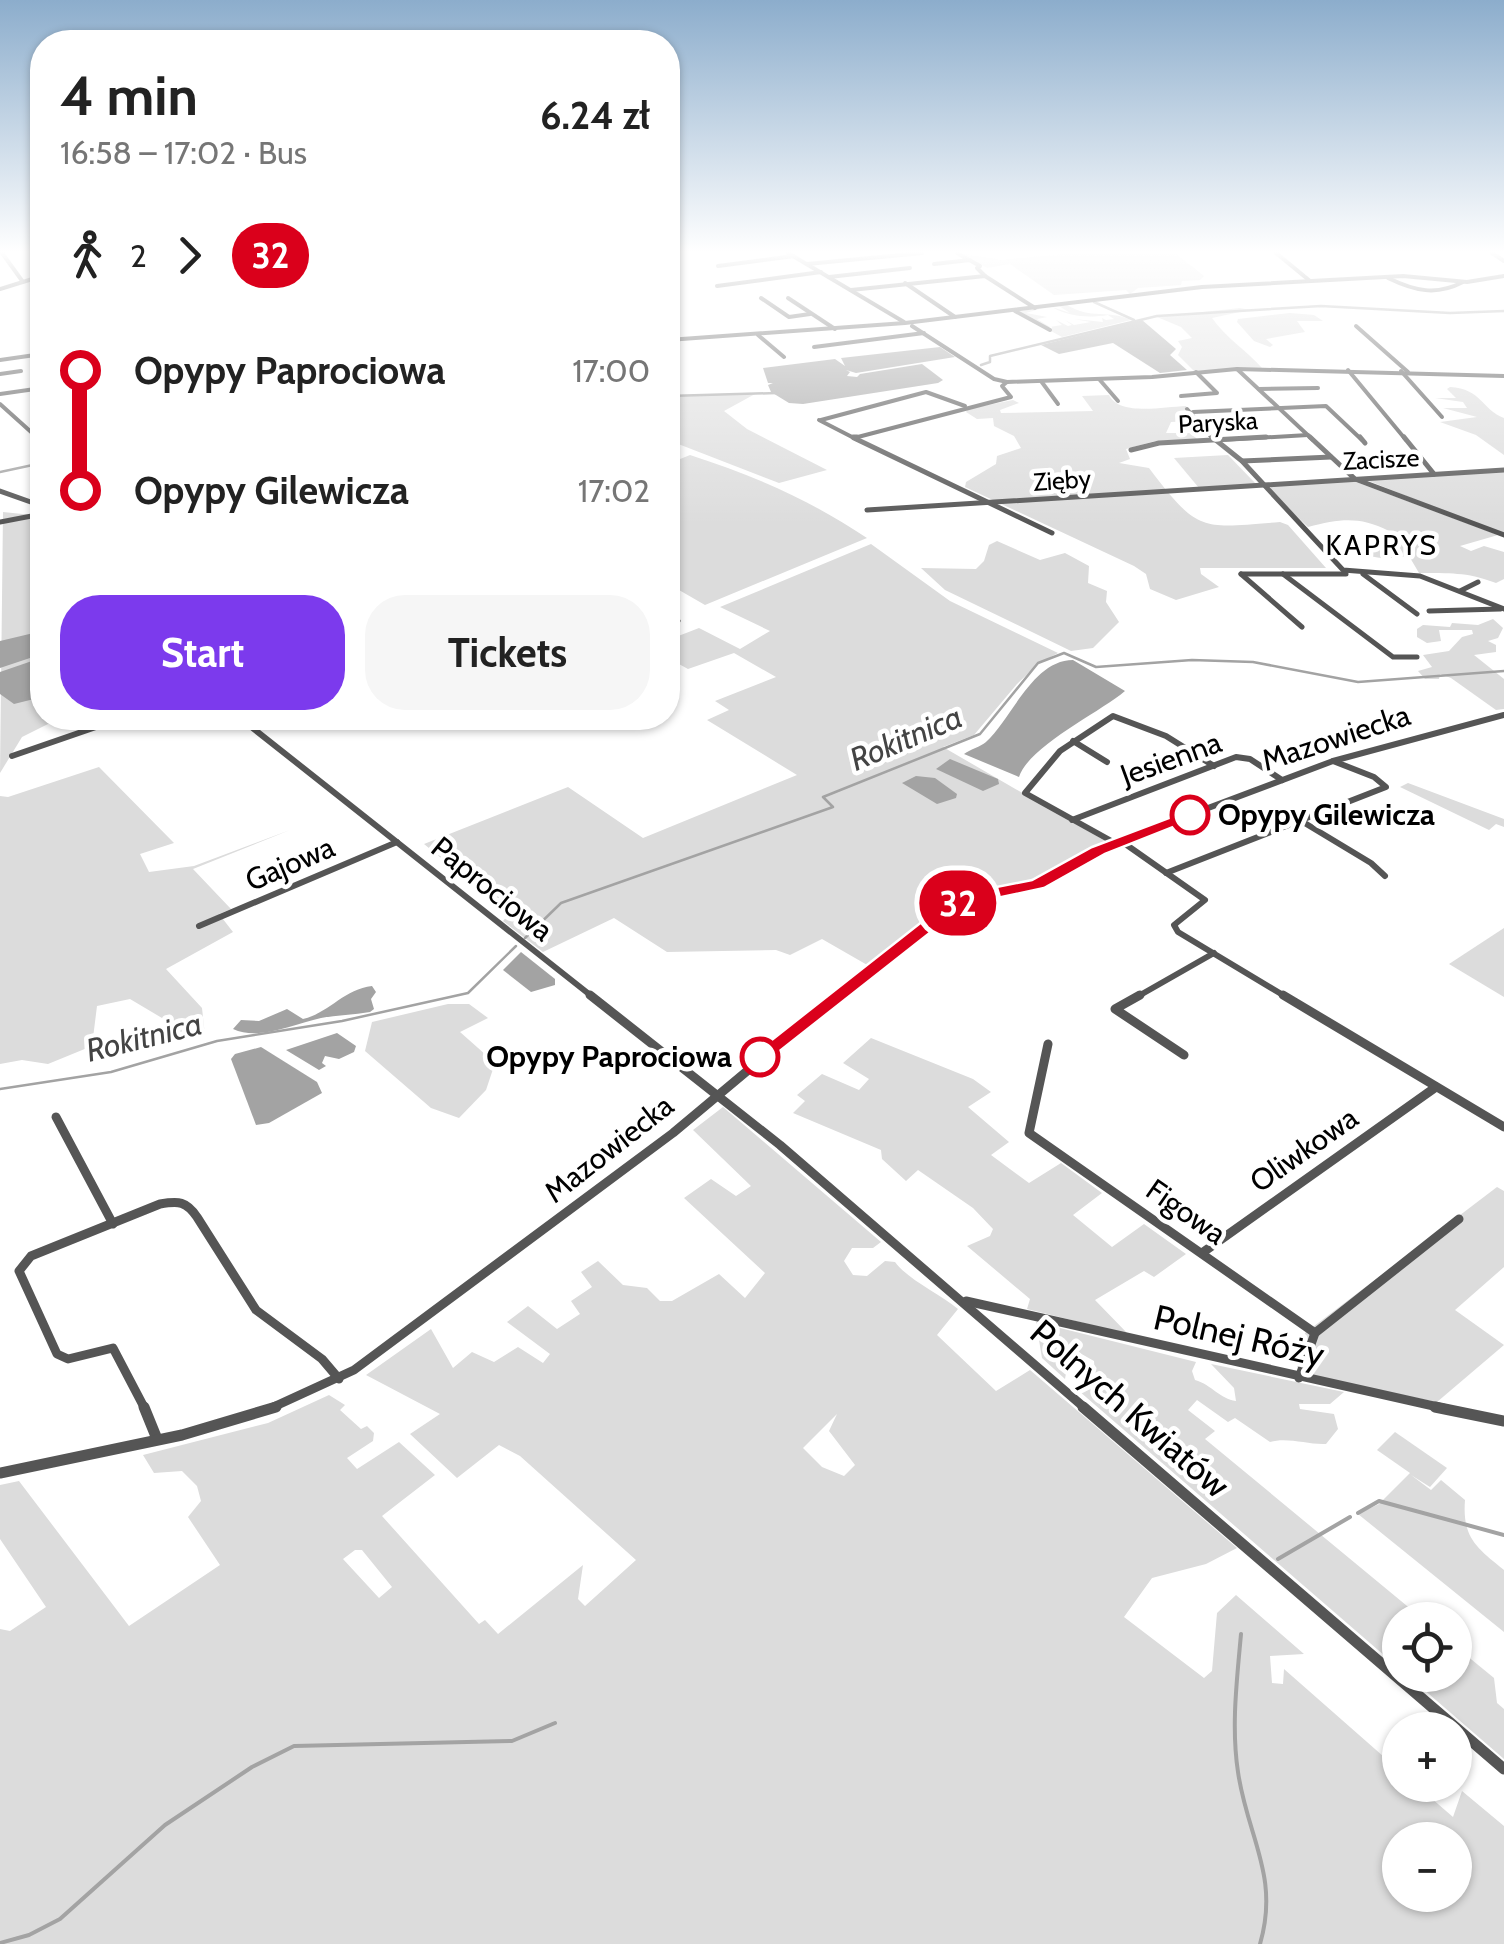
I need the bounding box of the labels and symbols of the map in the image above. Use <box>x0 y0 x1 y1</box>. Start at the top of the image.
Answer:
street label: Paryska <box>1177 405 1259 439</box>
street label: Zacisze <box>1342 442 1420 476</box>
street label: Zięby <box>1032 463 1092 497</box>
district label: KAPRYS <box>1326 528 1438 562</box>
water label: Rokitnica <box>844 696 968 779</box>
street label: Mazowiecka <box>1257 696 1415 779</box>
street label: Jesienna <box>1114 723 1227 794</box>
marker: Opypy Gilewicza <box>1171 796 1209 834</box>
place label: Opypy Gilewicza <box>1218 796 1435 833</box>
street label: Gajowa <box>240 828 341 899</box>
street label: Paprociowa <box>424 828 561 949</box>
line badge: 32 <box>913 870 1003 936</box>
water label: Rokitnica <box>82 1003 206 1070</box>
place label: Opypy Paprociowa <box>486 1038 732 1075</box>
marker: Opypy Paprociowa <box>741 1038 779 1076</box>
street label: Mazowiecka <box>537 1086 681 1210</box>
street label: Oliwkowa <box>1243 1099 1365 1200</box>
street label: Figowa <box>1139 1171 1234 1253</box>
street label: Polnej Róży <box>1150 1295 1329 1376</box>
street label: Polnych Kwiatów <box>1022 1310 1239 1507</box>

